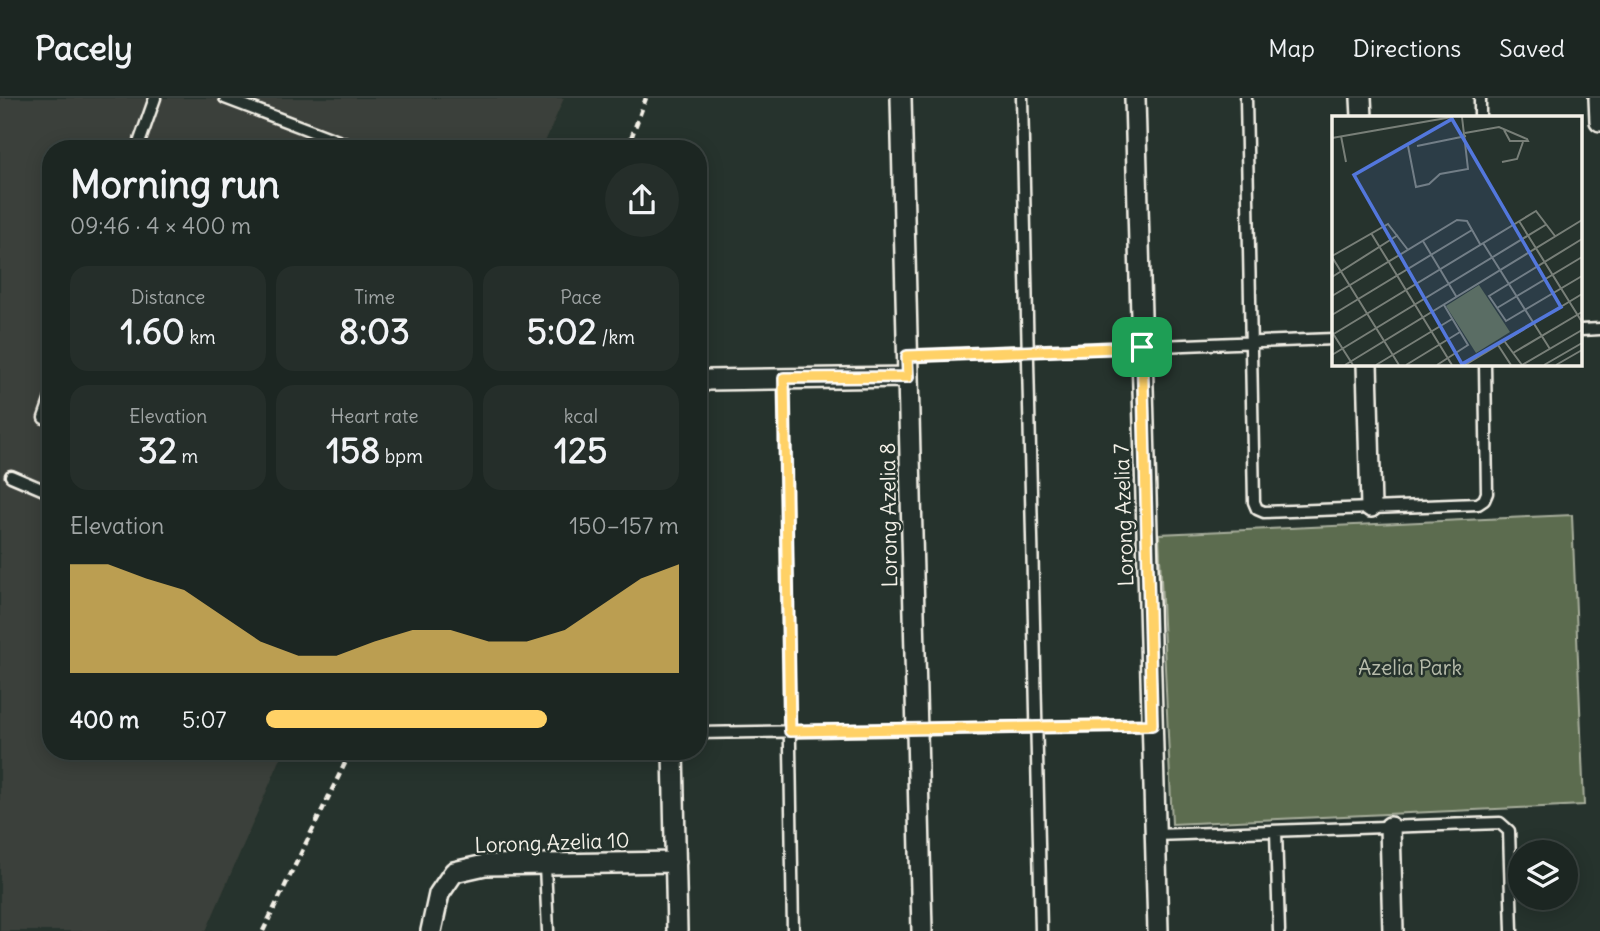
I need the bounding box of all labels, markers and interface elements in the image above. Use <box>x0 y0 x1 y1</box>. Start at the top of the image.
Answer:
text: Pacely <box>35 27 133 69</box>
text: Map <box>1268 33 1315 63</box>
text: Directions <box>1353 33 1461 63</box>
text: Saved <box>1499 33 1565 63</box>
inset map <box>1332 116 1582 366</box>
text: Morning run <box>70 161 280 208</box>
button: share <box>605 163 679 237</box>
text: 09:46 · 4 × 400 m <box>70 211 251 240</box>
text: Distance <box>131 285 205 309</box>
text: Time <box>354 285 395 309</box>
text: Pace <box>560 285 601 309</box>
text: 1.60 <box>121 309 185 353</box>
text: 8:03 <box>339 309 410 353</box>
text: 5:02 <box>527 309 597 353</box>
pin <box>1112 317 1172 377</box>
text: km <box>185 325 216 349</box>
text: /km <box>597 325 635 349</box>
icon: arrive <box>1123 328 1161 366</box>
text: Elevation <box>129 404 207 428</box>
text: Heart rate <box>330 404 419 428</box>
text: kcal <box>564 404 598 428</box>
text: 32 <box>138 428 177 472</box>
text: 158 <box>326 428 380 472</box>
text: 125 <box>554 428 607 472</box>
street label: Lorong Azelia 8 <box>874 442 903 588</box>
street label: Lorong Azelia 7 <box>1108 443 1139 587</box>
text: m <box>177 444 198 468</box>
text: bpm <box>380 444 423 468</box>
text: Elevation <box>70 511 164 540</box>
text: 150–157 m <box>569 511 679 540</box>
park label: Azelia Park <box>1358 654 1462 681</box>
text: 400 m <box>70 705 139 734</box>
text: 5:07 <box>182 705 227 734</box>
street label: Lorong Azelia 10 <box>474 826 630 859</box>
map controls <box>1508 840 1578 910</box>
button: layers <box>1508 840 1578 910</box>

